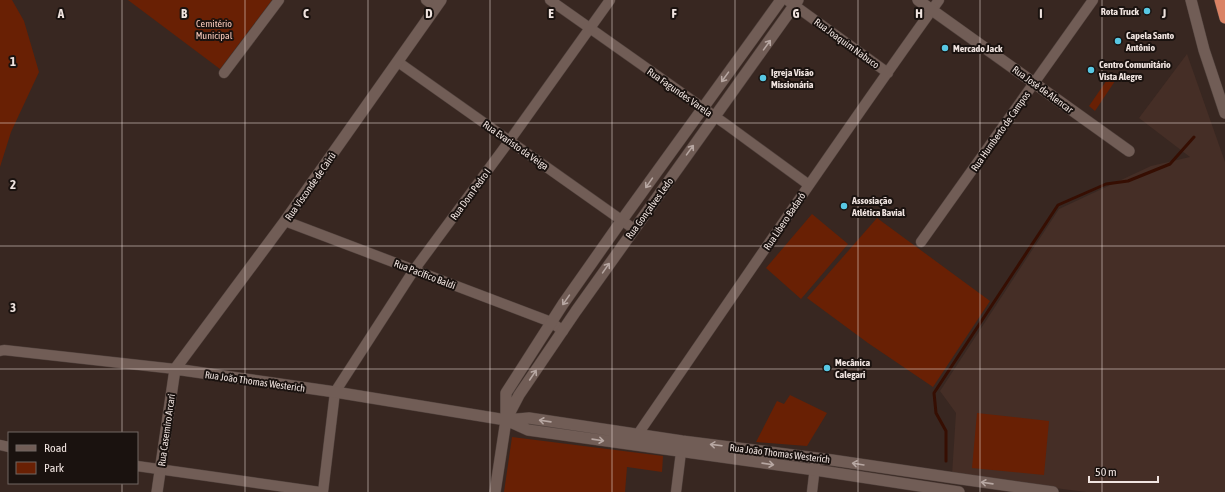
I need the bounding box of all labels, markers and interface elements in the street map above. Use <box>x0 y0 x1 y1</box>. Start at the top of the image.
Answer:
text: A <box>57 6 65 21</box>
text: B <box>181 6 188 21</box>
text: C <box>303 6 309 21</box>
text: D <box>425 6 433 21</box>
text: E <box>548 6 554 21</box>
text: F <box>671 6 677 21</box>
text: G <box>793 6 800 21</box>
text: H <box>915 6 923 21</box>
text: I <box>1039 6 1043 21</box>
place label: Rota Truck <box>1101 6 1140 17</box>
marker: Rota Truck <box>1142 6 1152 16</box>
text: J <box>1161 6 1166 21</box>
street label: Rua Joaquim Nabuco <box>812 16 881 71</box>
park label: Cemitério Municipal <box>196 18 233 41</box>
place label: Capela Santo Antônio <box>1125 30 1175 53</box>
marker: Capela Santo Antônio <box>1113 36 1123 46</box>
one-way arrow <box>762 40 771 51</box>
marker: Mercado Jack <box>940 43 950 53</box>
place label: Mercado Jack <box>953 43 1003 54</box>
text: 1 <box>10 54 16 69</box>
place label: Centro Comunitário Vista Alegre <box>1098 59 1171 82</box>
street label: Rua José de Alencar <box>1010 64 1076 116</box>
marker: Centro Comunitário Vista Alegre <box>1086 65 1096 75</box>
street label: Rua Fagundes Varela <box>645 66 714 119</box>
place label: Igreja Visão Missionária <box>771 67 814 90</box>
one-way arrow <box>721 71 729 82</box>
marker: Igreja Visão Missionária <box>758 73 768 83</box>
street label: Rua Humberto de Campos <box>969 89 1032 173</box>
street label: Rua Evaristo da Veiga <box>481 119 551 172</box>
one-way arrow <box>686 145 694 156</box>
street label: Rua Visconde de Cairú <box>283 150 338 222</box>
street label: Rua Dom Pedro I <box>448 167 493 222</box>
street label: Rua Gonçalves Ledo <box>624 175 675 241</box>
text: 2 <box>10 177 16 192</box>
one-way arrow <box>645 177 653 188</box>
street label: Rua Libero Badaró <box>761 190 808 252</box>
place label: Assosiação Atlética Bavial <box>851 195 905 218</box>
marker: Assosiação Atlética Bavial <box>839 201 849 211</box>
street label: Rua Pacífico Baldi <box>393 258 457 291</box>
one-way arrow <box>602 262 610 273</box>
one-way arrow <box>562 294 570 305</box>
text: 3 <box>10 300 16 315</box>
place label: Mecânica Calegari <box>835 357 870 380</box>
marker: Mecânica Calegari <box>822 363 832 373</box>
street label: Rua João Thomas Westerich <box>204 369 306 394</box>
one-way arrow <box>529 370 537 381</box>
street label: Rua Casemiro Arcari <box>156 393 177 467</box>
one-way arrow <box>539 417 552 425</box>
legend <box>8 432 138 484</box>
one-way arrow <box>591 436 604 444</box>
text: Road <box>44 441 67 455</box>
one-way arrow <box>710 441 723 449</box>
street label: Rua João Thomas Westerich <box>729 442 831 465</box>
scale bar <box>1089 458 1158 484</box>
one-way arrow <box>761 460 774 468</box>
one-way arrow <box>852 460 865 468</box>
text: Park <box>44 461 65 475</box>
text: 50 m <box>1095 465 1117 479</box>
one-way arrow <box>981 479 994 487</box>

